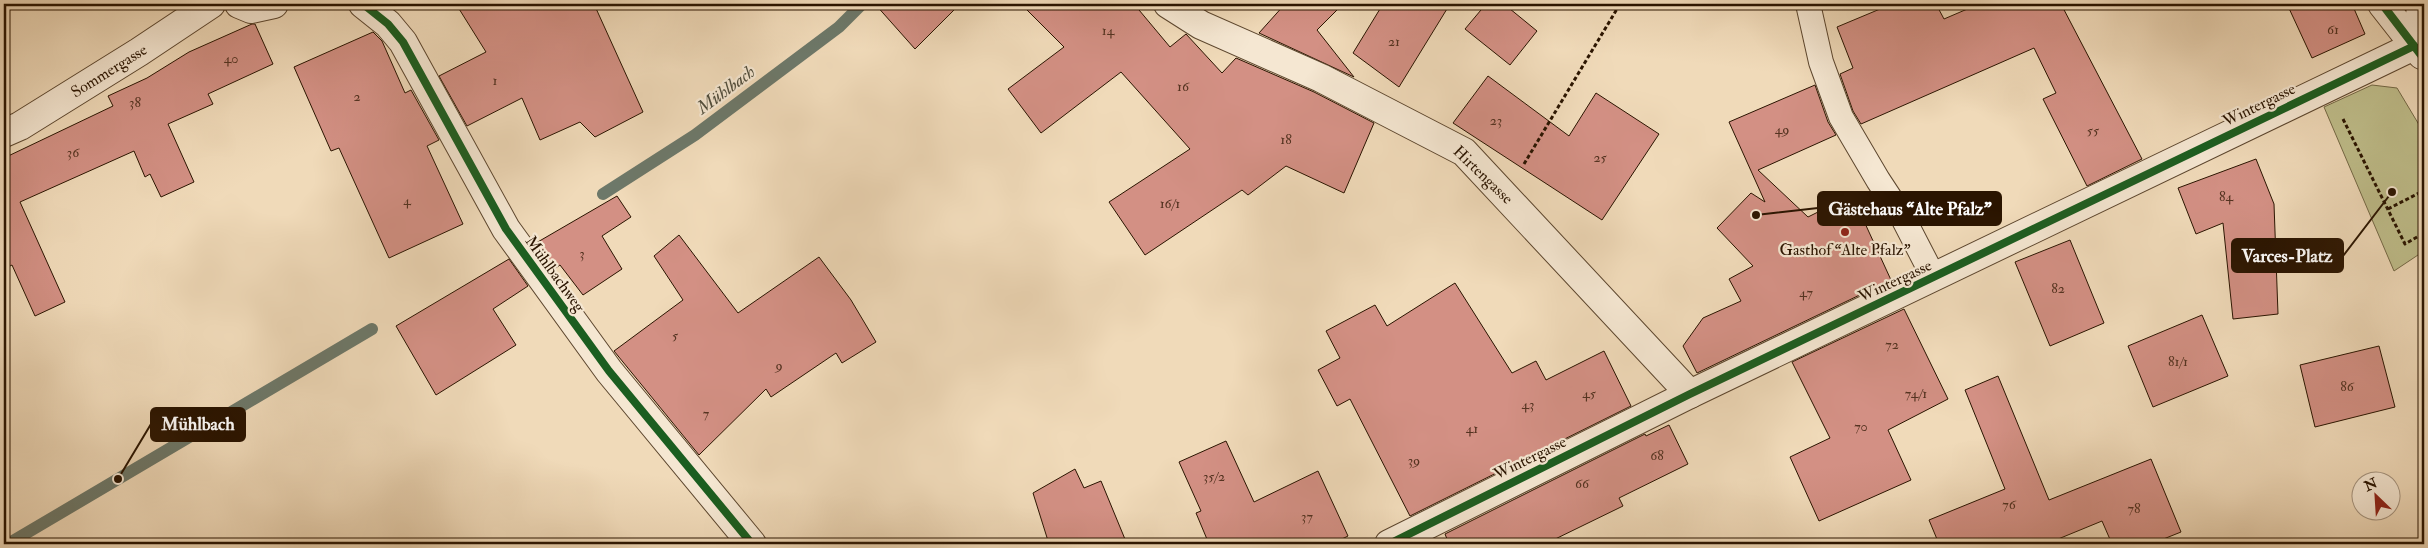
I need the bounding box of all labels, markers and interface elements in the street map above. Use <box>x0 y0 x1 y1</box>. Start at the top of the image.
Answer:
house number: 61 <box>2327 21 2339 38</box>
house number: 14 <box>1102 22 1116 39</box>
house number: 21 <box>1388 33 1400 50</box>
street label: Sommergasse <box>67 40 151 102</box>
house number: 40 <box>224 50 238 67</box>
water label: Mühlbach <box>691 60 760 120</box>
house number: 1 <box>493 72 498 89</box>
house number: 16 <box>1177 78 1190 95</box>
street label: Wintergasse <box>2218 79 2299 132</box>
house number: 2 <box>353 88 361 105</box>
house number: 38 <box>129 94 141 111</box>
house number: 23 <box>1490 112 1502 129</box>
house number: 49 <box>1775 121 1789 138</box>
house number: 55 <box>2087 122 2100 139</box>
house number: 18 <box>1280 131 1292 148</box>
street label: Hirtengasse <box>1449 142 1517 209</box>
house number: 36 <box>67 144 80 161</box>
house number: 25 <box>1593 149 1607 166</box>
house number: 84 <box>2219 188 2235 205</box>
house number: 4 <box>403 192 412 209</box>
callout: Gästehaus “Alte Pfalz” <box>1818 192 2001 225</box>
house number: 16/1 <box>1160 195 1180 212</box>
text: Gästehaus “Alte Pfalz” <box>1828 198 1992 221</box>
marker: Gasthof “Alte Pfalz” <box>1839 226 1851 238</box>
street label: Mühlbachweg <box>521 232 590 317</box>
callout: Varces-Platz <box>2232 239 2343 272</box>
place label: Gasthof “Alte Pfalz” <box>1779 240 1911 260</box>
house number: 3 <box>579 245 585 262</box>
text: Varces-Platz <box>2241 245 2333 268</box>
street label: Wintergasse <box>1854 255 1935 307</box>
house number: 82 <box>2051 280 2065 297</box>
house number: 47 <box>1799 284 1813 301</box>
house number: 5 <box>672 327 679 344</box>
house number: 72 <box>1885 336 1899 353</box>
house number: 81/1 <box>2168 353 2188 370</box>
house number: 9 <box>774 357 783 374</box>
house number: 86 <box>2340 378 2355 395</box>
house number: 45 <box>1582 385 1597 402</box>
house number: 74/1 <box>1905 385 1927 402</box>
house number: 43 <box>1522 396 1534 413</box>
house number: 7 <box>703 405 710 422</box>
callout: Mühlbach <box>151 408 245 441</box>
text: Mühlbach <box>160 413 235 436</box>
house number: 70 <box>1854 418 1868 435</box>
house number: 41 <box>1466 420 1478 437</box>
street label: Wintergasse <box>1489 432 1570 485</box>
house number: 68 <box>1650 447 1664 464</box>
house number: 39 <box>1408 452 1420 469</box>
house number: 35/2 <box>1203 468 1225 485</box>
north arrow <box>2350 470 2400 520</box>
text: N <box>2361 474 2380 495</box>
house number: 66 <box>1575 475 1590 492</box>
house number: 76 <box>2002 496 2017 513</box>
house number: 78 <box>2128 500 2141 517</box>
house number: 37 <box>1301 508 1313 525</box>

